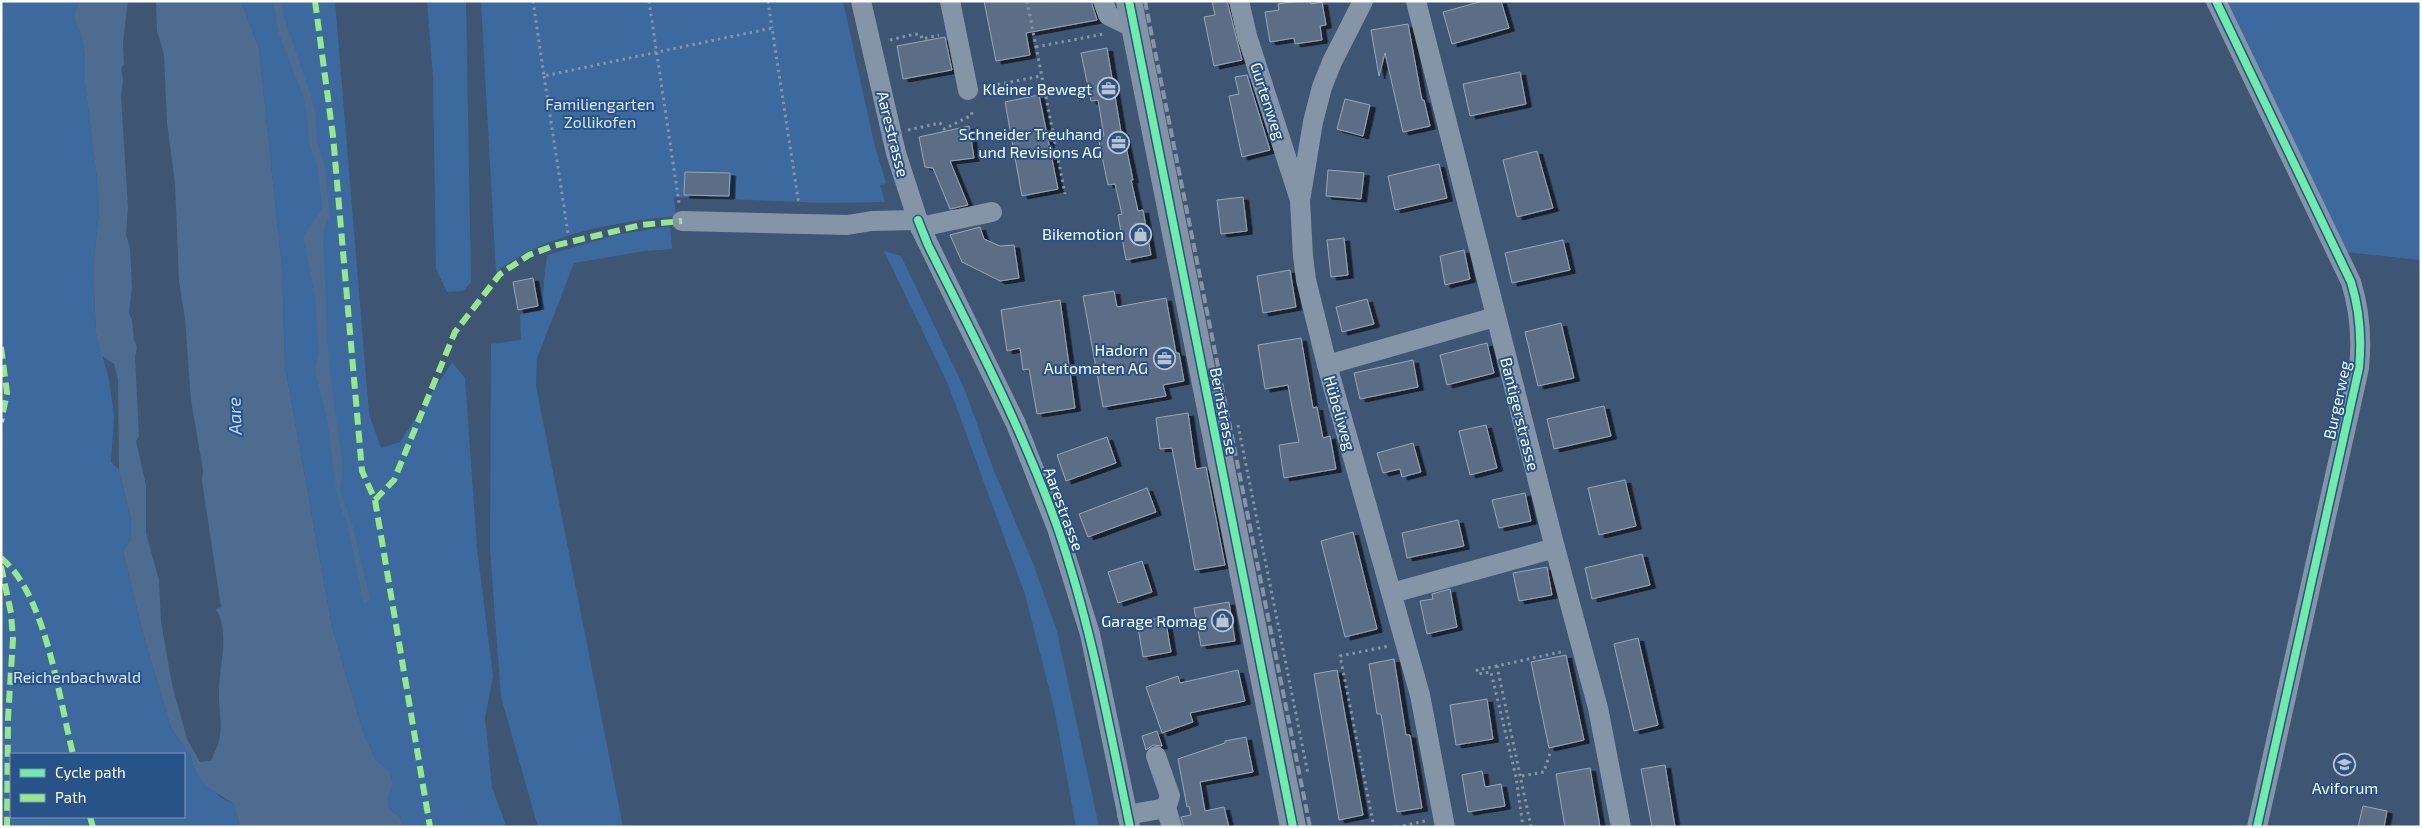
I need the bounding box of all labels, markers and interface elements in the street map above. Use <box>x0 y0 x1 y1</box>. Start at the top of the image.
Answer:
street label: Gurtenweg <box>1247 60 1290 142</box>
office icon: Kleiner Bewegt <box>1096 77 1120 101</box>
place label: Kleiner Bewegt <box>982 79 1092 98</box>
street label: Aarestrasse <box>874 89 913 179</box>
park label: Familiengarten Zollikofen <box>545 94 655 131</box>
place label: Schneider Treuhand und Revisions AG <box>959 124 1102 161</box>
office icon: Schneider Treuhand und Revisions AG <box>1106 131 1130 155</box>
shop icon: Bikemotion <box>1128 222 1152 246</box>
place label: Bikemotion <box>1042 224 1124 243</box>
place label: Hadorn Automaten AG <box>1044 340 1148 377</box>
office icon: Hadorn Automaten AG <box>1152 347 1176 371</box>
street label: Bantigerstrasse <box>1497 355 1544 473</box>
street label: Burgerweg <box>2319 359 2354 441</box>
street label: Bernstrasse <box>1207 366 1242 456</box>
street label: Hübeliweg <box>1321 373 1360 453</box>
water label: Aare <box>222 396 246 436</box>
street label: Aarestrasse <box>1041 464 1088 553</box>
shop icon: Garage Romag <box>1211 609 1235 633</box>
place label: Garage Romag <box>1101 611 1207 630</box>
park label: Reichenbachwald <box>13 667 141 686</box>
school or university icon: Aviforum <box>2333 752 2357 776</box>
legend <box>10 753 185 818</box>
text: Cycle path <box>55 763 126 781</box>
place label: Aviforum <box>2312 778 2378 797</box>
text: Path <box>55 788 86 806</box>

